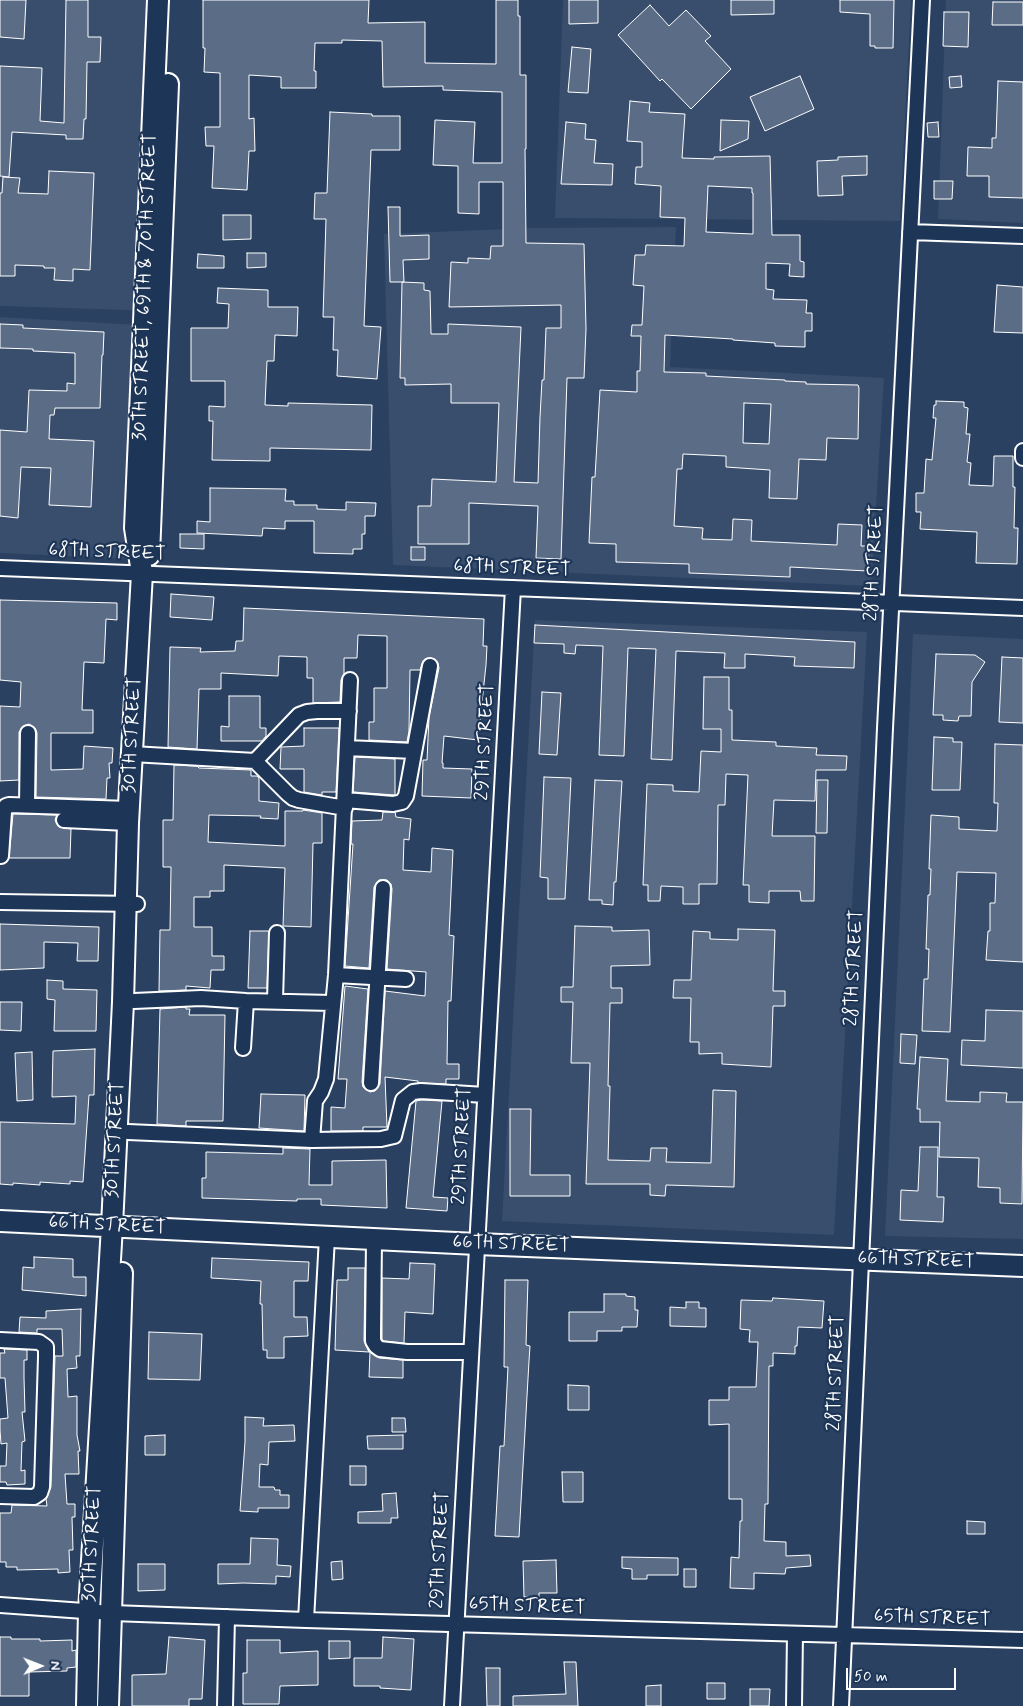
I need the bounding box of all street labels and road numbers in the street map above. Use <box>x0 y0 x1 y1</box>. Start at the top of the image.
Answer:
street label: 30TH STREET, 69TH & 70TH STREET <box>129 133 163 441</box>
street label: 28TH STREET <box>861 504 889 622</box>
street label: 68TH STREET <box>48 540 166 566</box>
street label: 68TH STREET <box>453 556 571 582</box>
street label: 30TH STREET <box>119 676 147 794</box>
street label: 29TH STREET <box>472 683 500 801</box>
street label: 28TH STREET <box>841 909 869 1027</box>
street label: 30TH STREET <box>102 1081 130 1199</box>
street label: 29TH STREET <box>449 1087 477 1205</box>
street label: 66TH STREET <box>48 1212 166 1240</box>
street label: 66TH STREET <box>452 1232 570 1258</box>
street label: 66TH STREET <box>857 1248 975 1274</box>
street label: 28TH STREET <box>824 1314 850 1432</box>
street label: 30TH STREET <box>79 1485 107 1603</box>
street label: 29TH STREET <box>427 1491 455 1609</box>
street label: 65TH STREET <box>468 1594 586 1620</box>
street label: 65TH STREET <box>873 1606 991 1632</box>

